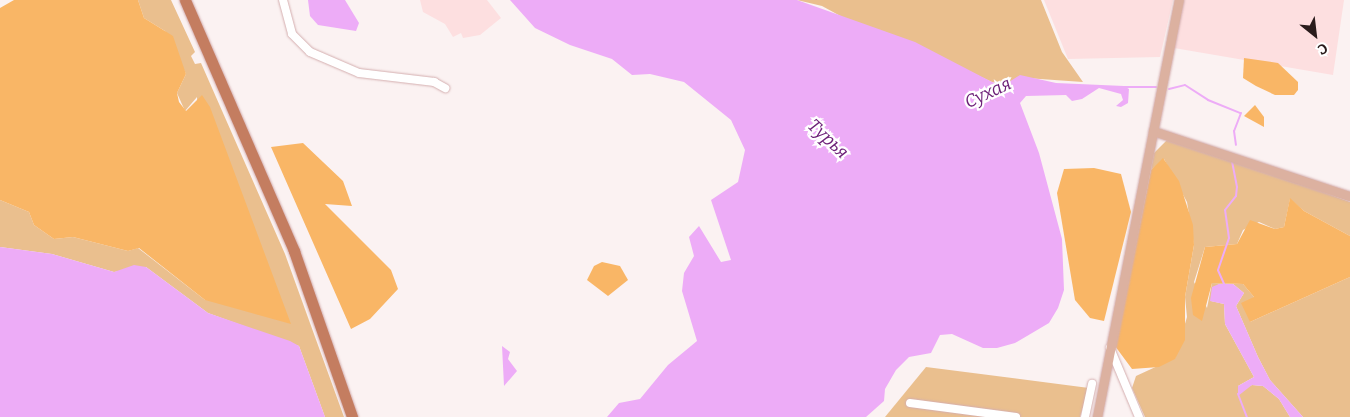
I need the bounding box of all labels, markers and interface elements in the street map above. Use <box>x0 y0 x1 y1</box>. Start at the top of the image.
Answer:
north arrow <box>1290 10 1340 60</box>
text: С <box>1315 39 1331 58</box>
water label: Сухая <box>961 73 1015 113</box>
water label: Турья <box>803 115 853 163</box>

